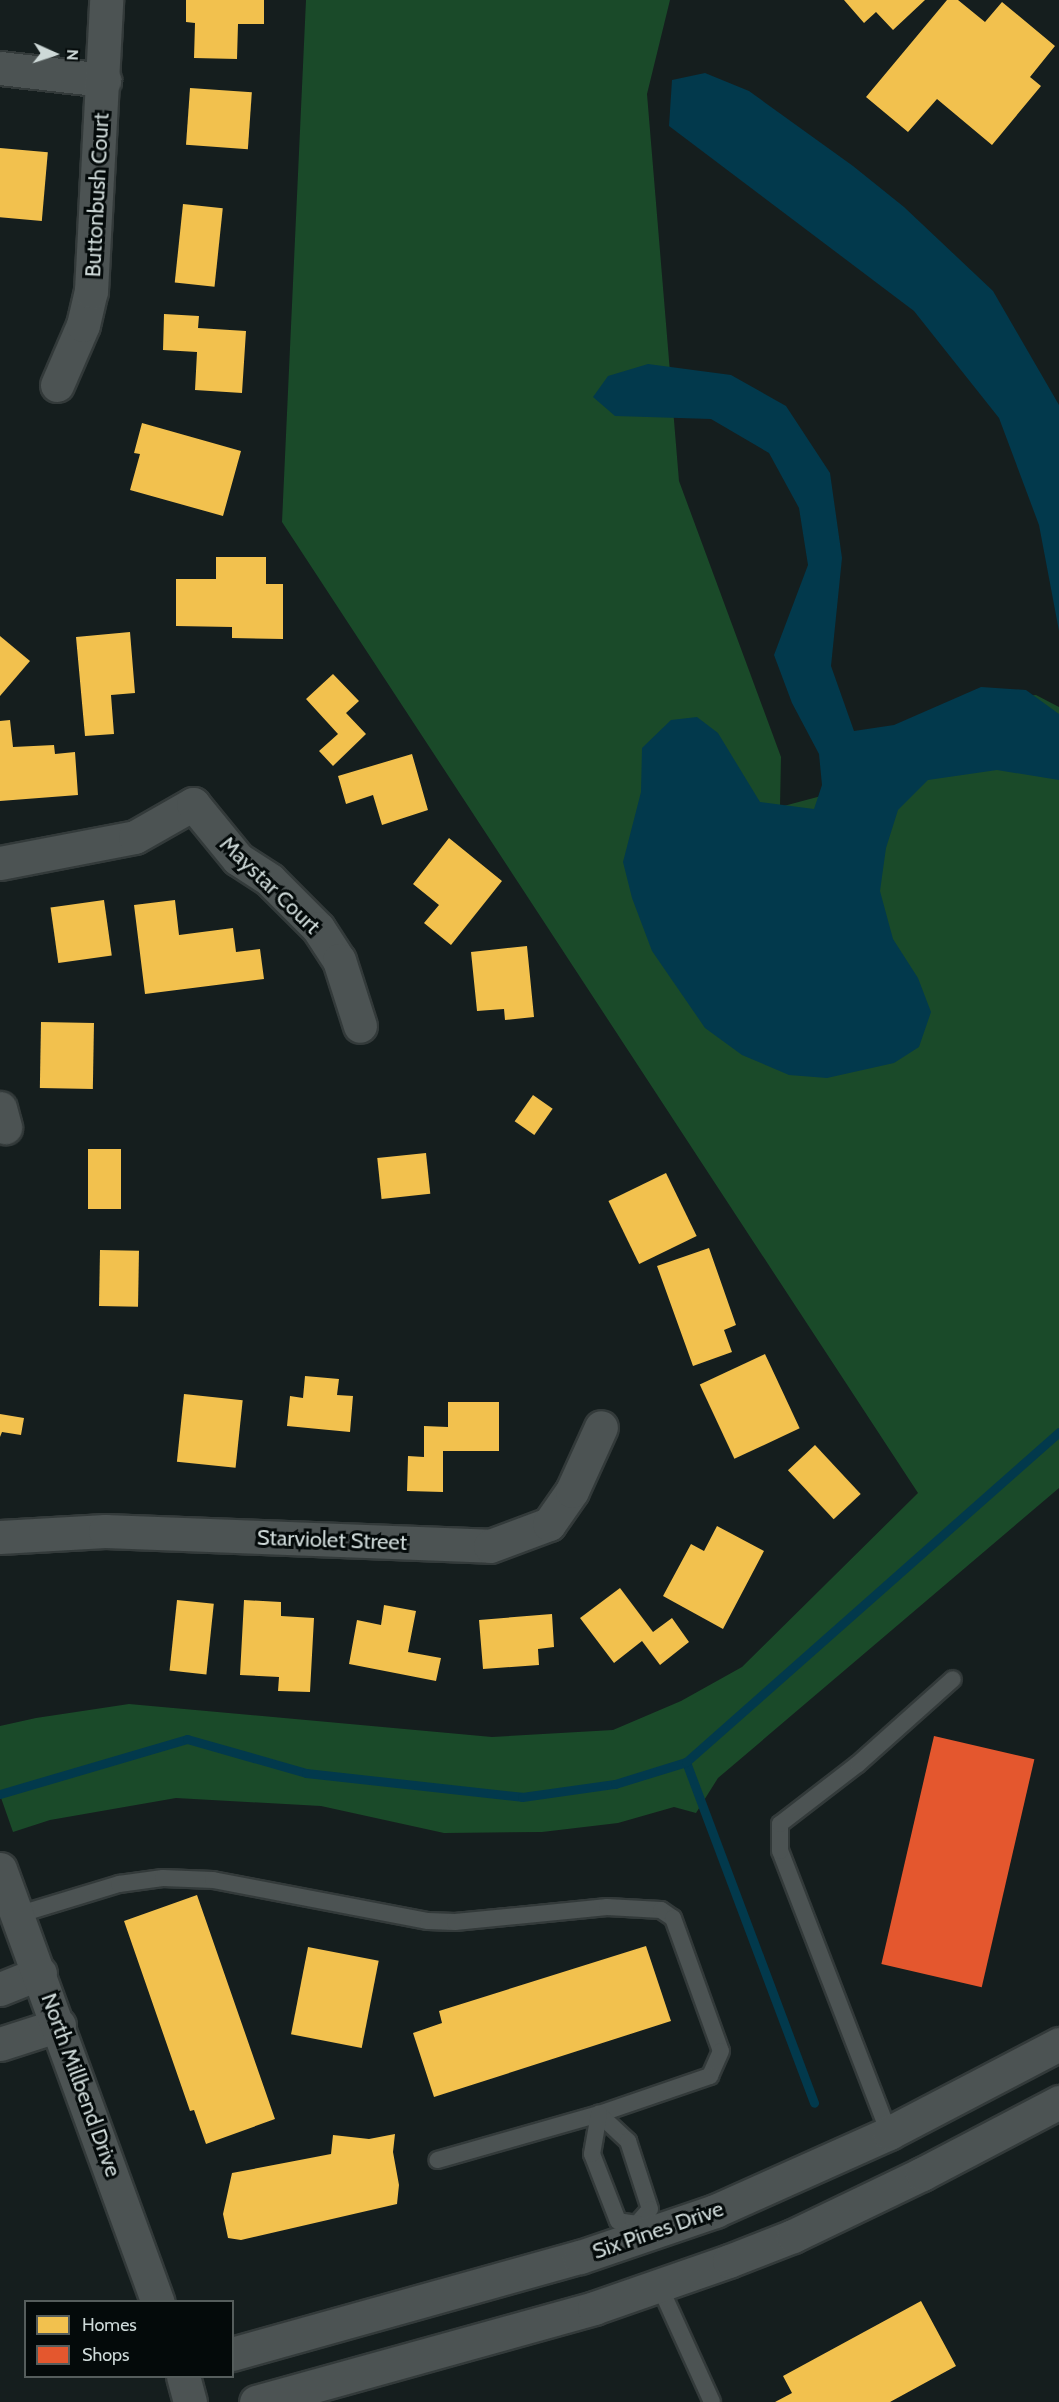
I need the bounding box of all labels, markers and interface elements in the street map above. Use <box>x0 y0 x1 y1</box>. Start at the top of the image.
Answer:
north arrow <box>24 24 84 84</box>
text: N <box>63 49 82 61</box>
street label: Buttonbush Court <box>80 112 114 278</box>
street label: Maystar Court <box>214 831 326 939</box>
street label: Starviolet Street <box>256 1524 408 1556</box>
street label: North Millbend Drive <box>36 1990 126 2180</box>
street label: Six Pines Drive <box>589 2195 727 2265</box>
legend <box>24 2300 234 2378</box>
text: Homes <box>82 2314 137 2336</box>
text: Shops <box>82 2344 130 2366</box>

